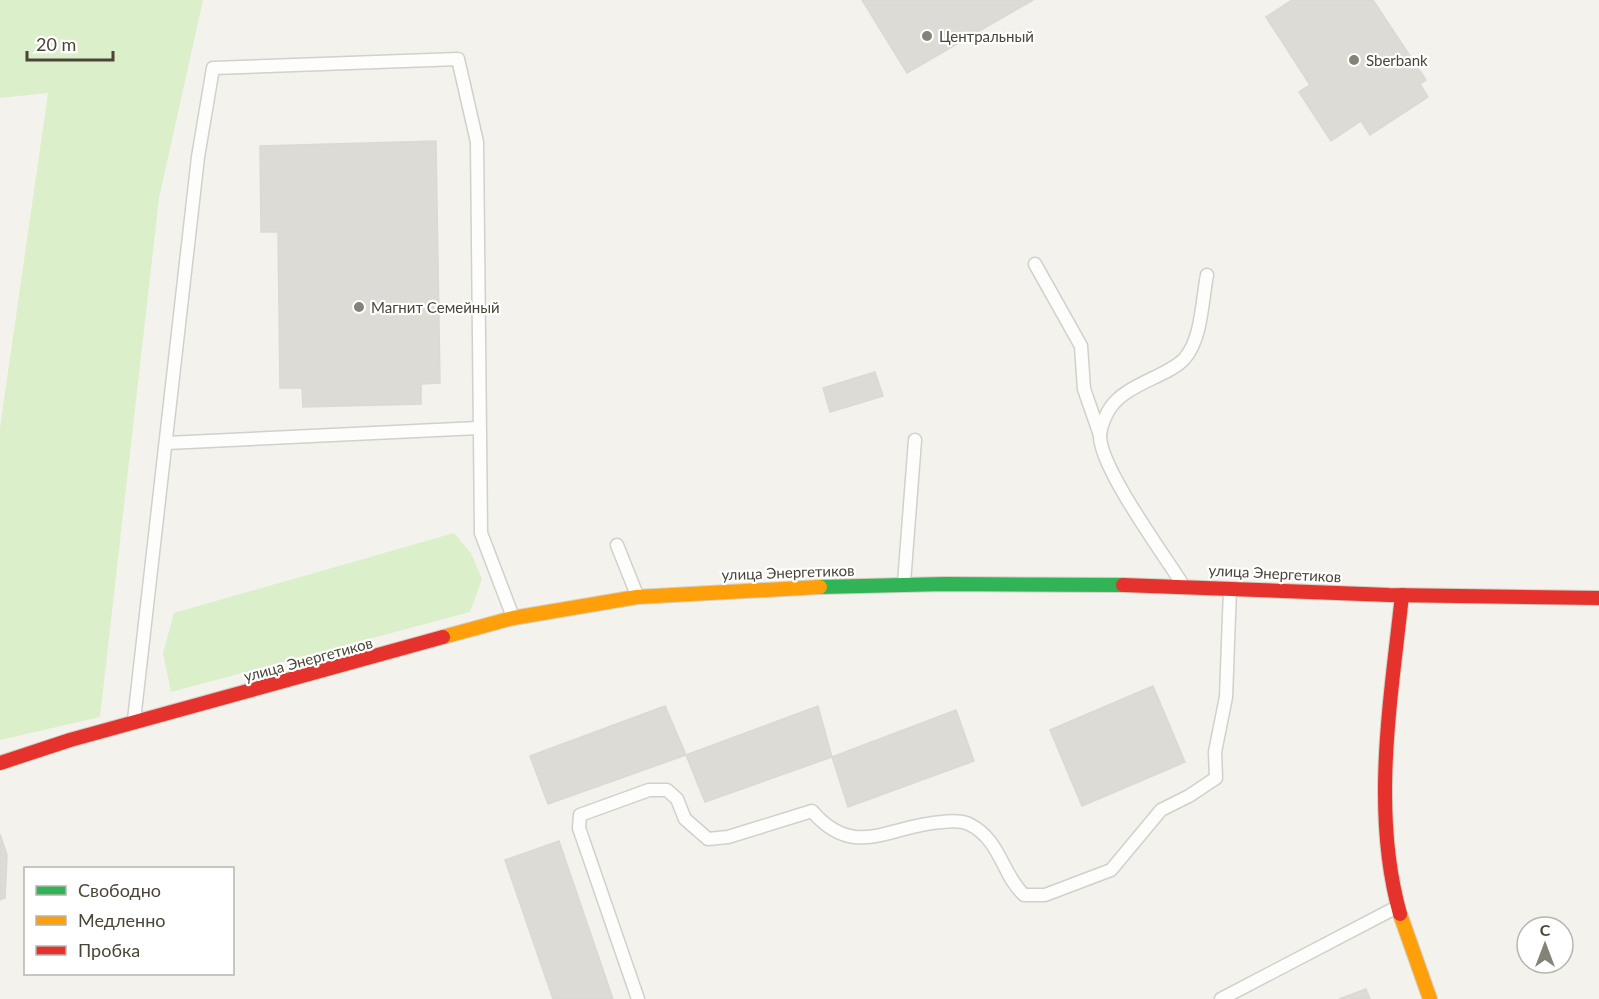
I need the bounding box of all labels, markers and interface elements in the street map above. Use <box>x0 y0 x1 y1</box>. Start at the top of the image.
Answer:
scale bar <box>27 24 112 62</box>
place label: Центральный <box>939 27 1034 45</box>
marker: Центральный <box>920 29 934 43</box>
text: 20 m <box>36 33 76 55</box>
place label: Sberbank <box>1366 51 1428 69</box>
marker: Sberbank <box>1347 53 1361 67</box>
place label: Магнит Семейный <box>371 298 500 316</box>
marker: Магнит Семейный <box>352 300 366 314</box>
street label: улица Энергетиков <box>721 561 855 583</box>
street label: улица Энергетиков <box>1208 561 1342 585</box>
street label: улица Энергетиков <box>242 633 374 685</box>
legend <box>24 867 234 975</box>
text: Свободно <box>78 879 161 901</box>
text: Медленно <box>78 909 166 931</box>
north arrow <box>1515 915 1575 975</box>
text: С <box>1540 920 1551 939</box>
text: Пробка <box>78 939 140 961</box>

